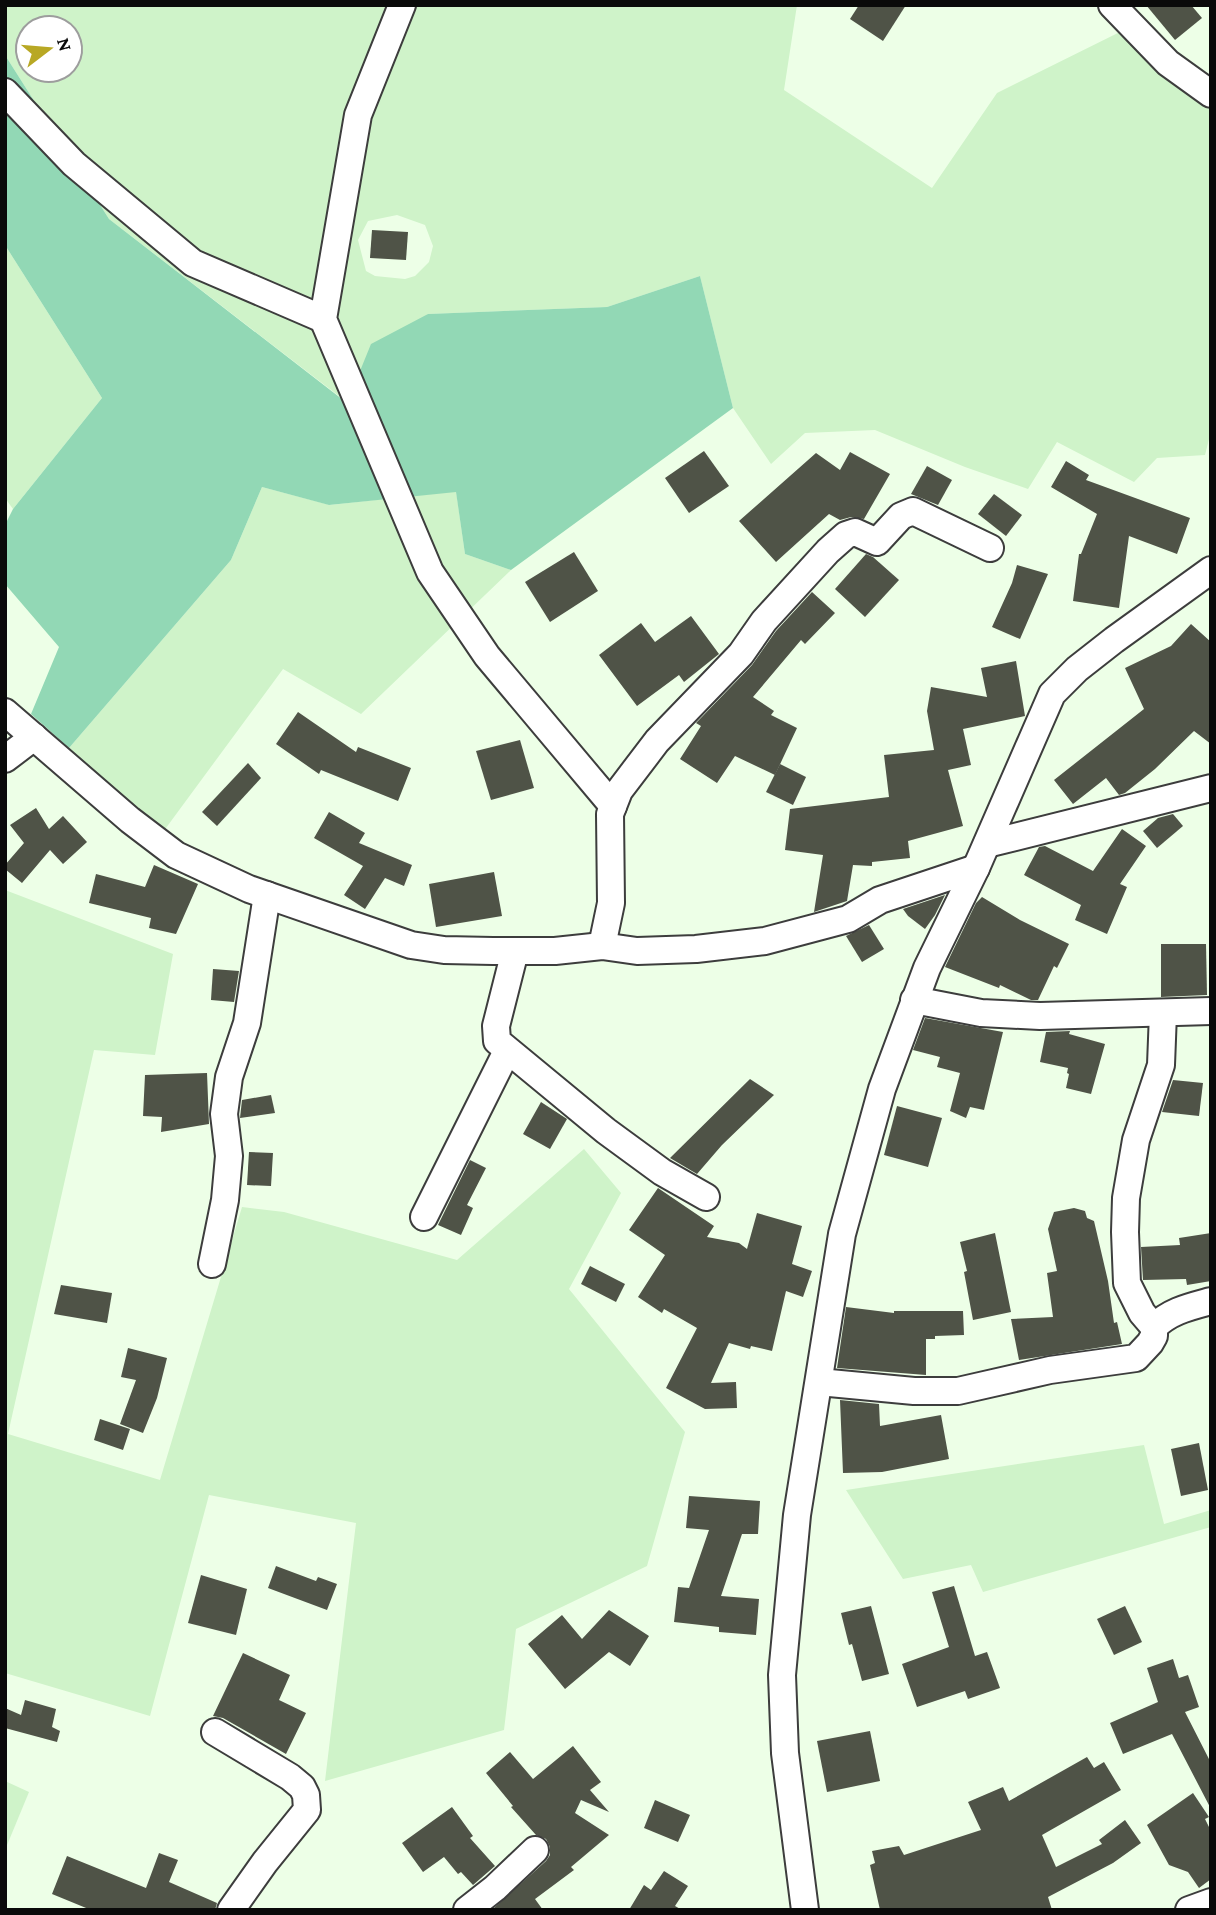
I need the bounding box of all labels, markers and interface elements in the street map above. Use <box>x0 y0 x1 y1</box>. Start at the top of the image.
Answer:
north arrow <box>14 14 84 84</box>
text: N <box>53 35 77 54</box>

